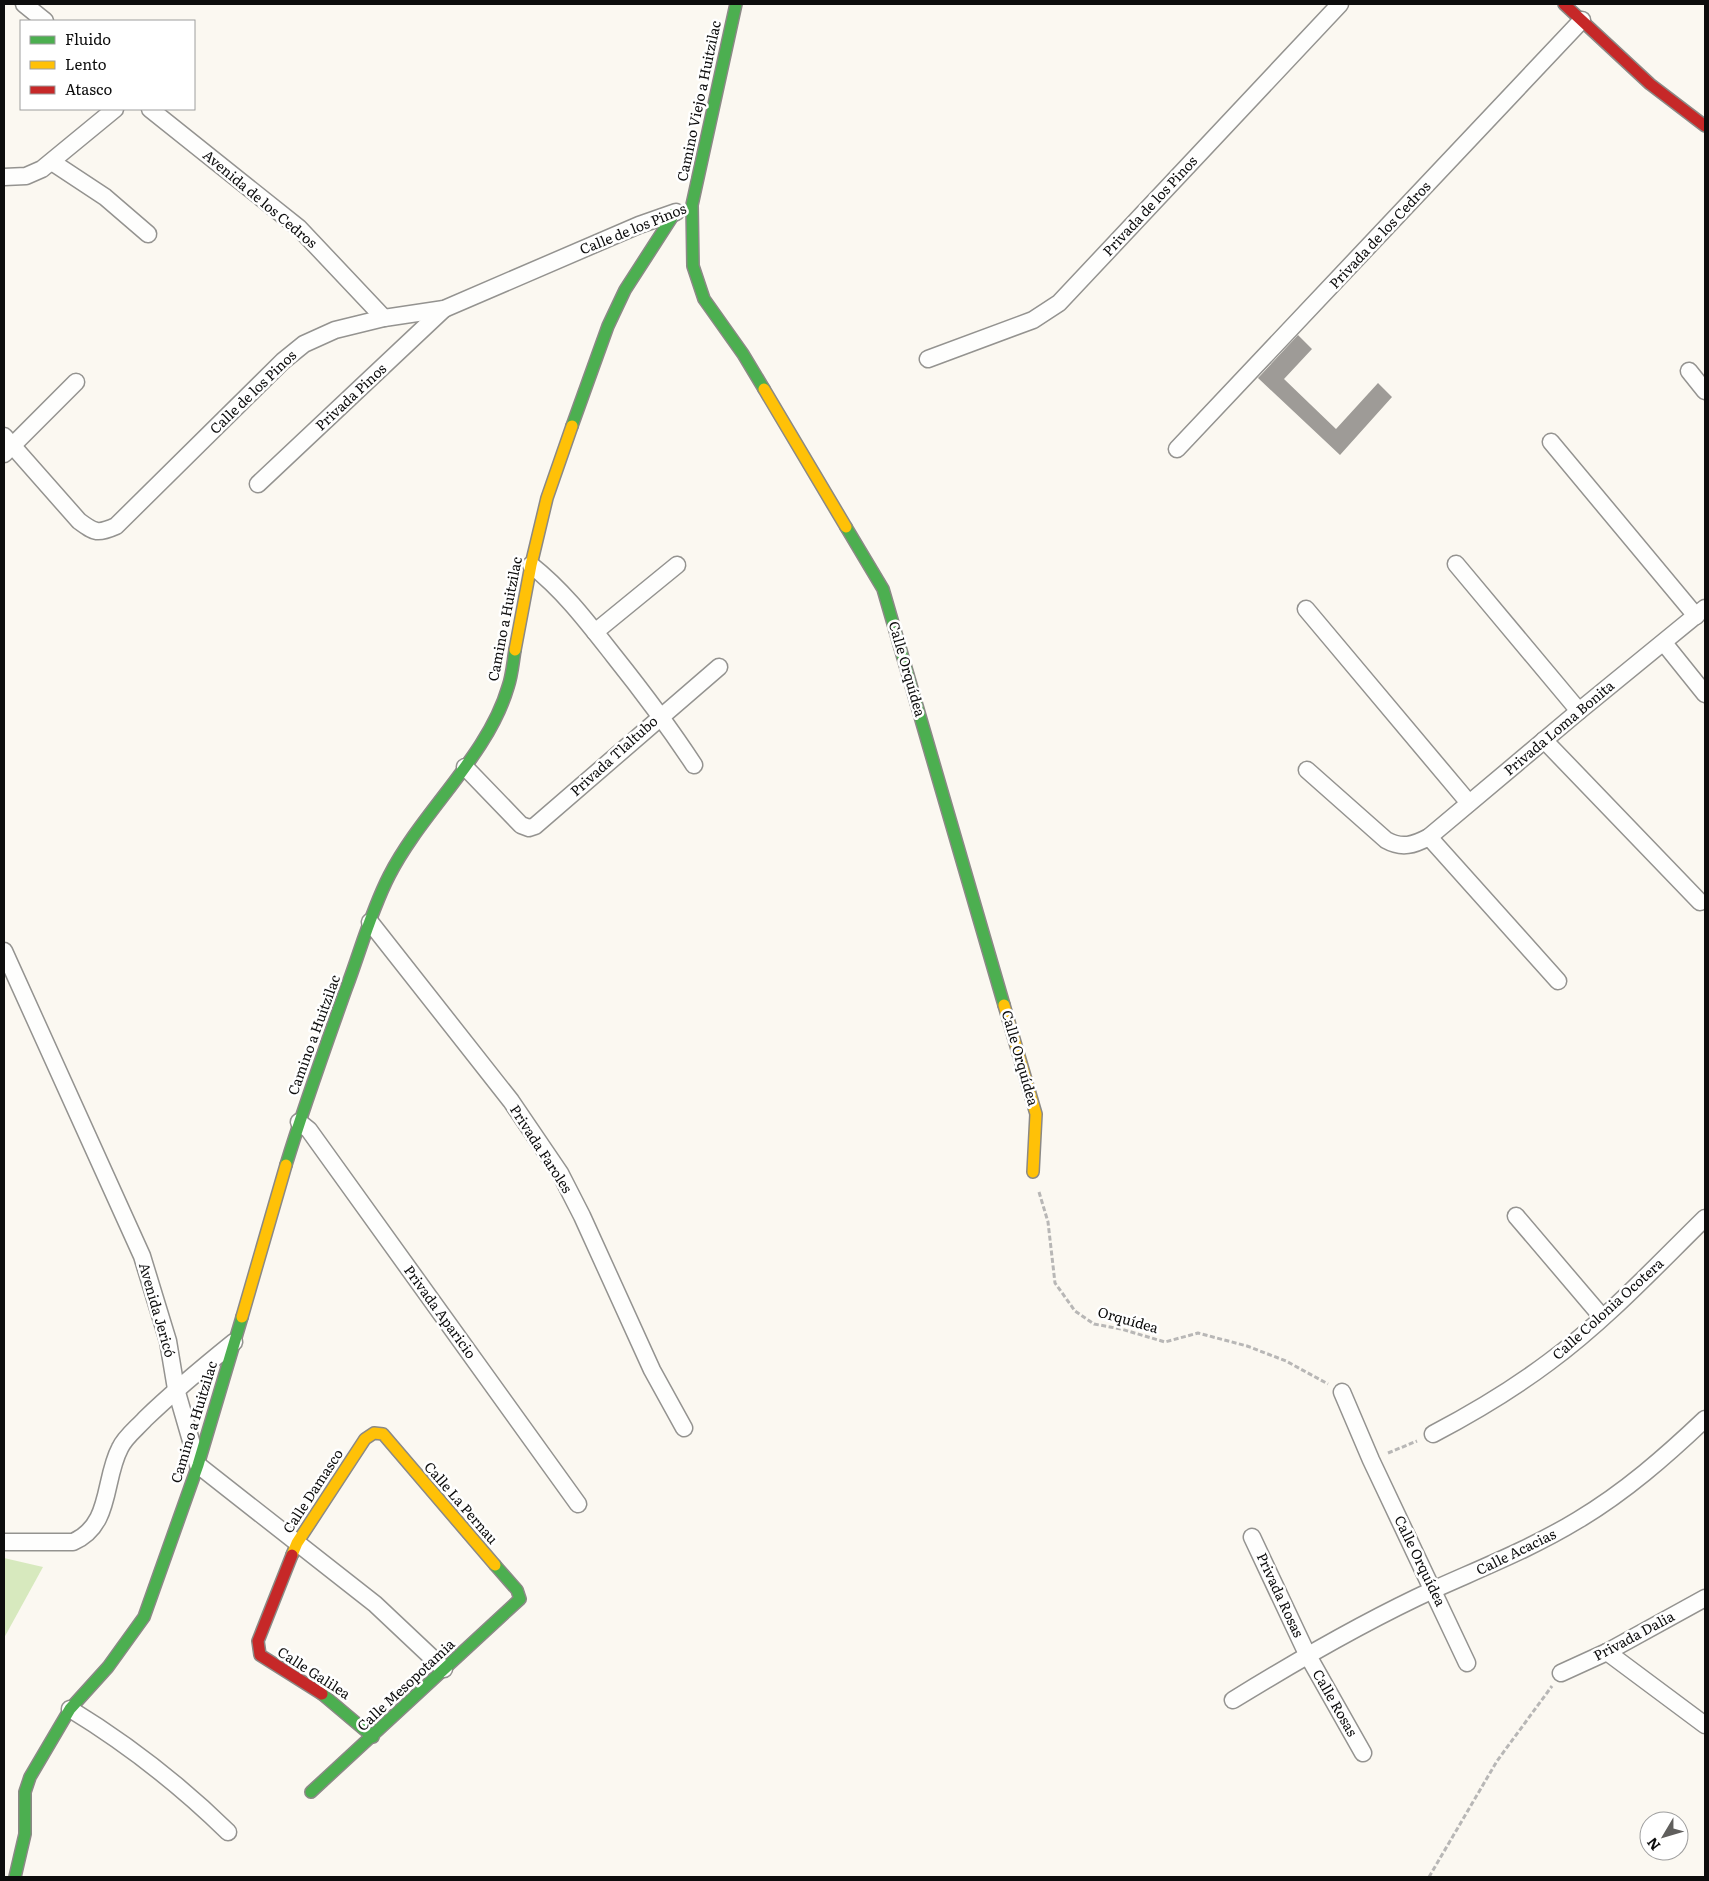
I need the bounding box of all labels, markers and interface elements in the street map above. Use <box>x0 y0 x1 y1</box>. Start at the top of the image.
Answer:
street label: Camino Viejo a Huitzilac <box>671 18 725 183</box>
legend <box>20 20 195 110</box>
text: Fluido <box>65 27 111 50</box>
text: Lento <box>65 52 107 75</box>
text: Atasco <box>65 77 112 100</box>
street label: Avenida de los Cedros <box>199 144 322 252</box>
street label: Privada de los Pinos <box>1097 151 1201 260</box>
street label: Privada de los Cedros <box>1324 176 1434 292</box>
street label: Calle de los Pinos <box>576 198 689 259</box>
street label: Calle de los Pinos <box>205 345 300 438</box>
street label: Privada Pinos <box>310 358 390 434</box>
street label: Camino a Huitzilac <box>482 555 526 683</box>
street label: Calle Orquídea <box>885 619 931 719</box>
street label: Privada Loma Bonita <box>1499 675 1618 779</box>
street label: Privada Tlaltubo <box>565 711 661 800</box>
street label: Camino a Huitzilac <box>282 972 344 1098</box>
street label: Calle Orquídea <box>998 1008 1044 1108</box>
street label: Privada Faroles <box>506 1100 578 1197</box>
street label: Calle Colonia Ocotera <box>1547 1252 1668 1364</box>
street label: Avenida Jericó <box>135 1260 181 1359</box>
street label: Privada Aparicio <box>400 1261 482 1362</box>
street label: Orquídea <box>1096 1301 1161 1337</box>
street label: Camino a Huitzilac <box>165 1358 221 1485</box>
street label: Calle Damasco <box>277 1444 347 1537</box>
street label: Calle La Pernau <box>420 1457 503 1548</box>
street label: Calle Orquídea <box>1390 1512 1452 1610</box>
street label: Calle Acacias <box>1472 1523 1559 1579</box>
street label: Privada Rosas <box>1252 1549 1309 1640</box>
street label: Privada Dalia <box>1590 1605 1678 1665</box>
street label: Calle Mesopotamia <box>352 1633 459 1735</box>
street label: Calle Galilea <box>274 1641 355 1703</box>
street label: Calle Rosas <box>1309 1665 1363 1740</box>
north arrow <box>1639 1811 1689 1861</box>
text: N <box>1641 1834 1664 1855</box>

